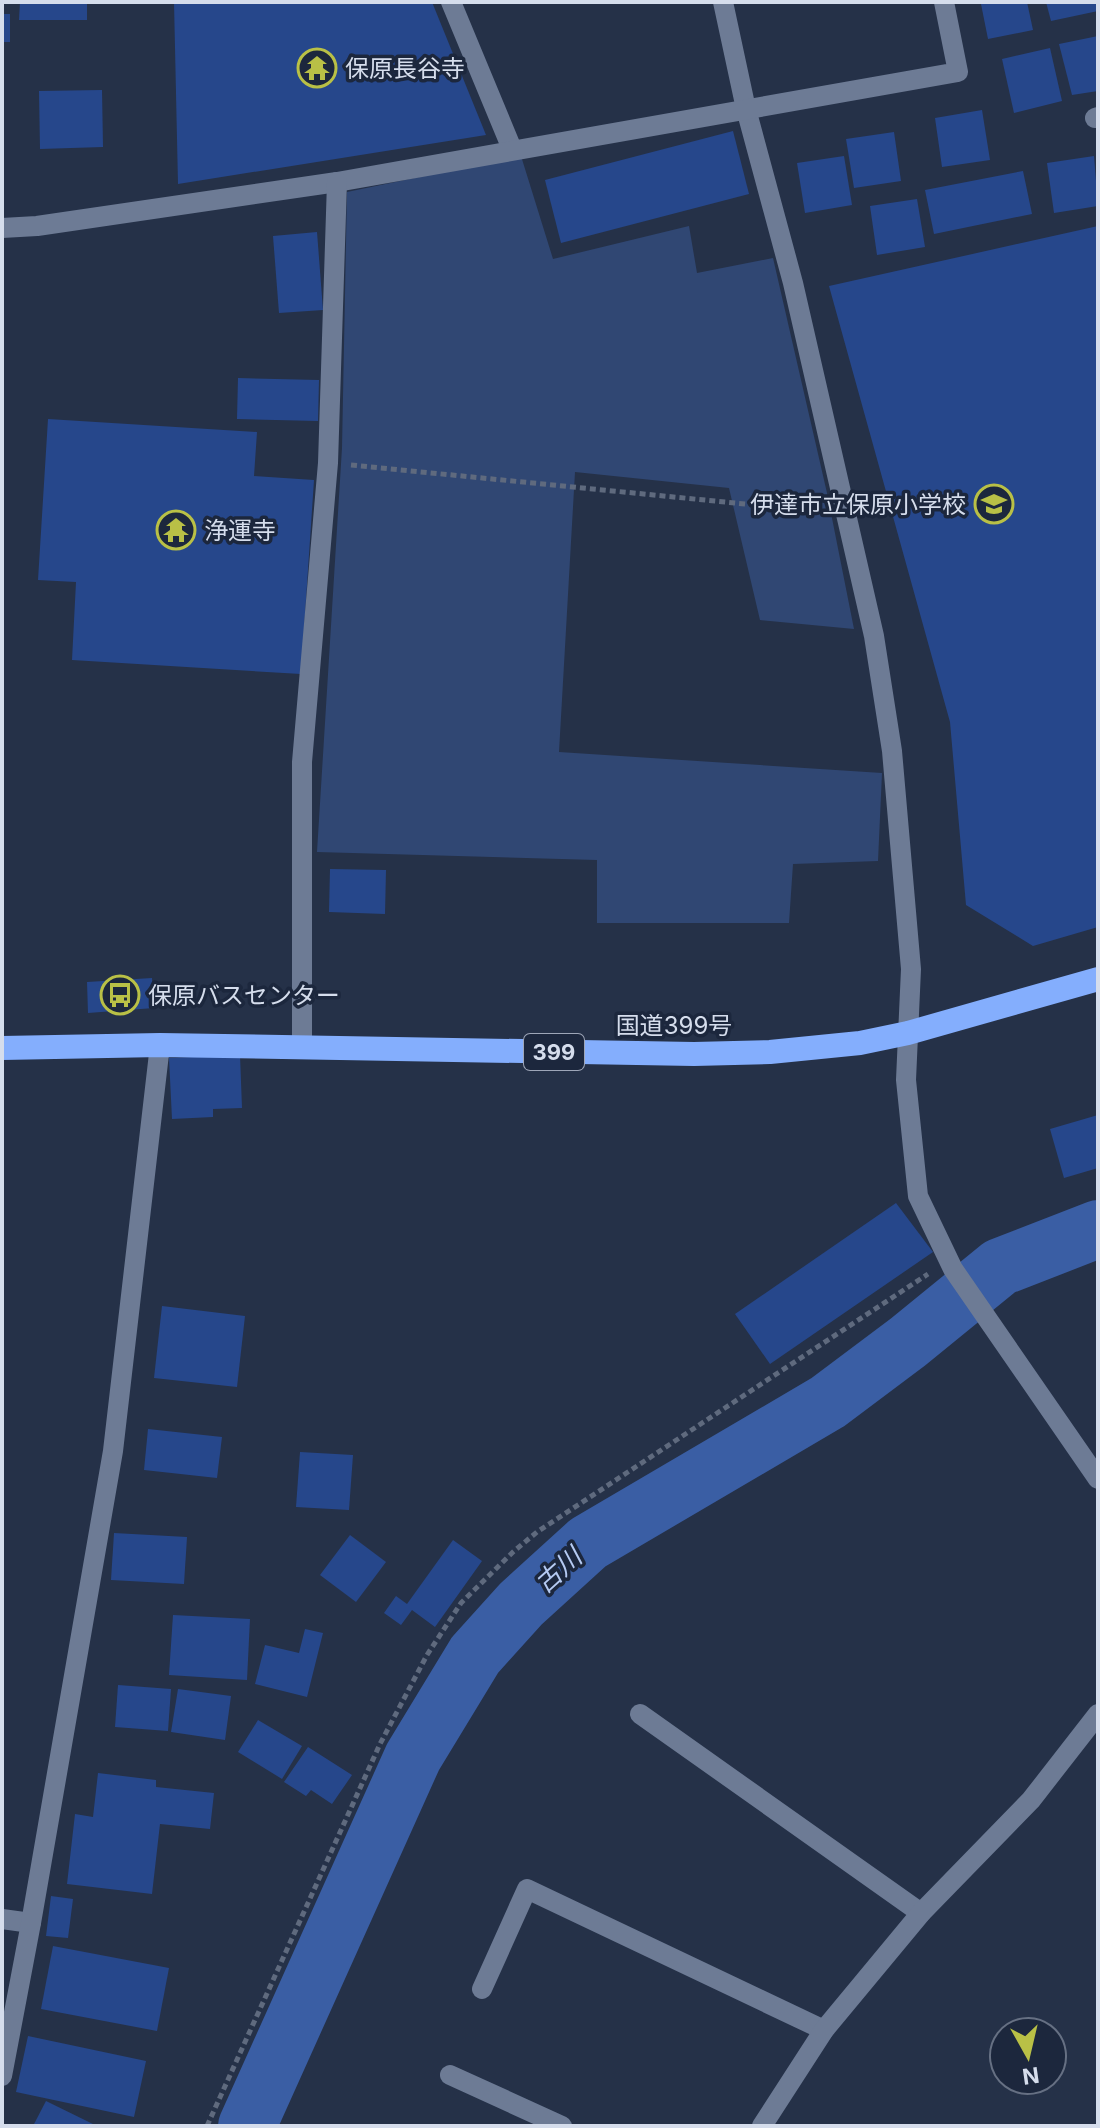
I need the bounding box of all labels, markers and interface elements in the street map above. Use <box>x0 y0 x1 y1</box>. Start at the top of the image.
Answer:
temple icon: 保原長谷寺 <box>296 47 338 89</box>
place label: 保原長谷寺 <box>345 54 465 83</box>
school or university icon: 伊達市立保原小学校 <box>973 483 1015 525</box>
place label: 伊達市立保原小学校 <box>750 490 966 519</box>
temple icon: 浄運寺 <box>155 509 197 551</box>
place label: 浄運寺 <box>204 516 276 545</box>
bus stop icon: 保原バスセンター <box>99 974 141 1016</box>
place label: 保原バスセンター <box>148 981 340 1010</box>
street label: 国道399号 <box>616 1011 732 1040</box>
road number: 399 <box>524 1034 584 1070</box>
water label: 古川 <box>528 1539 590 1599</box>
north arrow <box>988 2016 1068 2096</box>
text: N <box>1021 2062 1041 2090</box>

